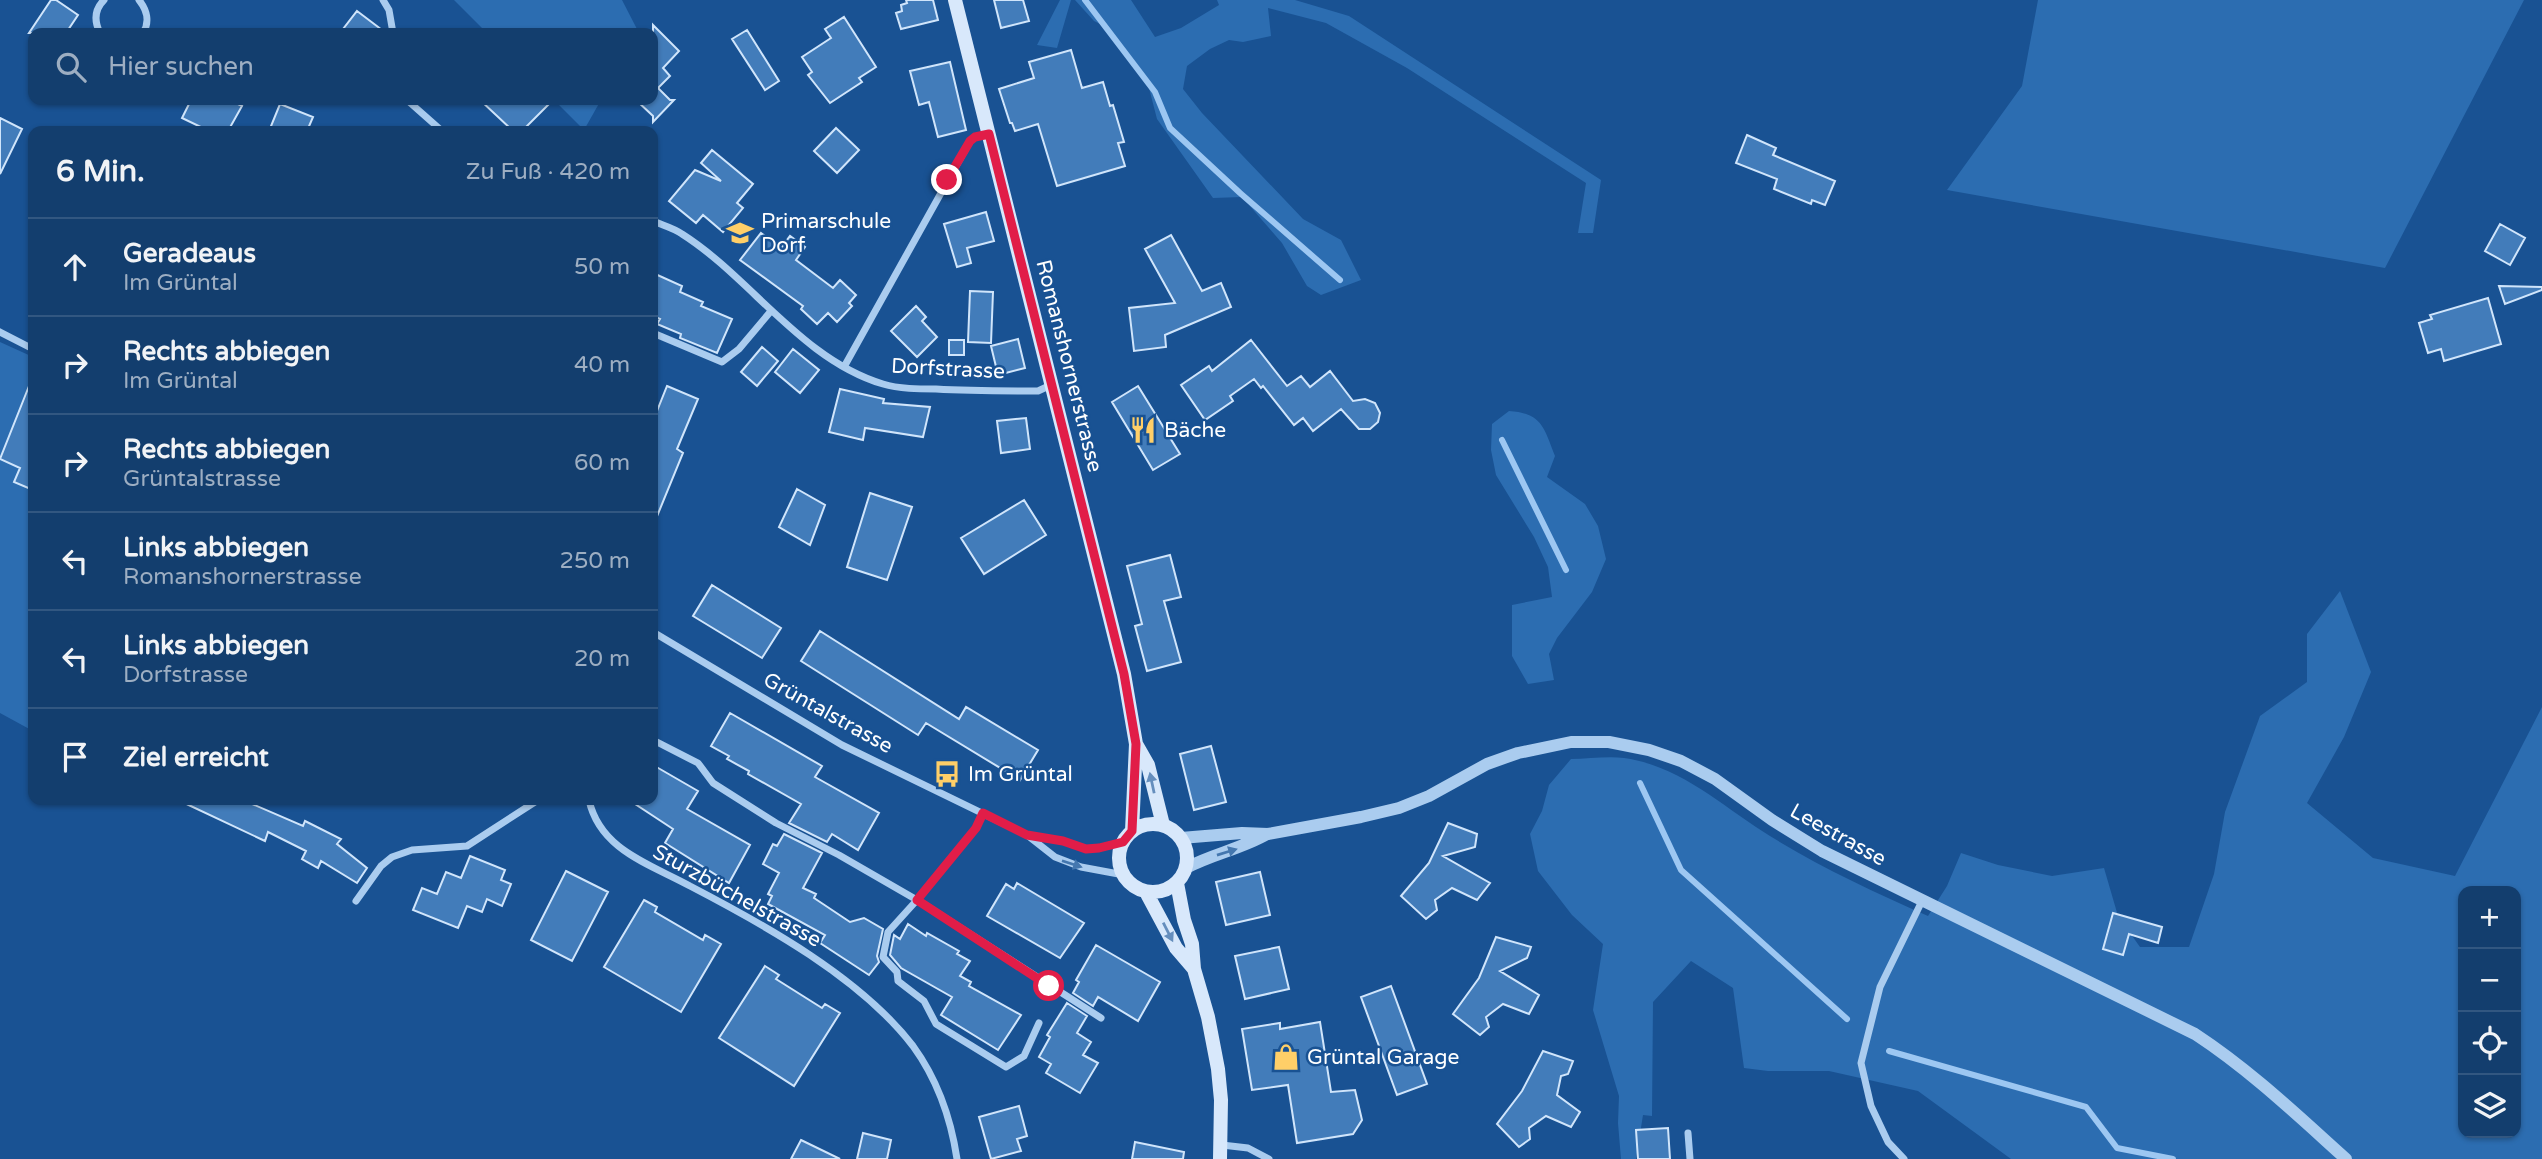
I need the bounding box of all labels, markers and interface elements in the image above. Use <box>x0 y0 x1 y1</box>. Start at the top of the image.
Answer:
search box <box>28 28 658 105</box>
icon: search <box>52 48 90 86</box>
text: Hier suchen <box>108 51 254 82</box>
text: 6 Min. <box>56 153 145 190</box>
text: Zu Fuß · 420 m <box>466 158 630 186</box>
route end <box>931 164 962 195</box>
place label: Primarschule Dorf <box>761 209 891 258</box>
school or university icon: Primarschule Dorf <box>725 218 755 248</box>
text: Geradeaus <box>123 238 256 269</box>
icon: ahead <box>56 248 94 286</box>
text: 50 m <box>574 253 630 281</box>
street label: Romanshornerstrasse <box>1031 257 1108 475</box>
text: Im Grüntal <box>123 269 238 297</box>
text: Rechts abbiegen <box>123 336 330 367</box>
icon: right <box>56 346 94 384</box>
text: 40 m <box>574 351 630 379</box>
street label: Dorfstrasse <box>890 354 1006 384</box>
text: Im Grüntal <box>123 367 238 395</box>
restaurant icon: Bäche <box>1128 415 1158 445</box>
place label: Bäche <box>1164 418 1226 443</box>
text: Rechts abbiegen <box>123 434 330 465</box>
icon: right <box>56 444 94 482</box>
text: 60 m <box>574 449 630 477</box>
text: Grüntalstrasse <box>123 465 281 493</box>
text: Links abbiegen <box>123 532 309 563</box>
icon: left <box>56 542 94 580</box>
text: 250 m <box>560 547 630 575</box>
text: Romanshornerstrasse <box>123 563 362 591</box>
text: Links abbiegen <box>123 630 309 661</box>
icon: left <box>56 640 94 678</box>
text: 20 m <box>574 645 630 673</box>
text: Dorfstrasse <box>123 661 248 689</box>
street label: Grüntalstrasse <box>759 667 897 759</box>
icon: arrive <box>56 738 94 776</box>
text: Ziel erreicht <box>123 742 269 773</box>
bus stop icon: Im Grüntal <box>932 759 962 789</box>
place label: Im Grüntal <box>968 762 1073 787</box>
one-way arrow <box>1147 772 1158 794</box>
street label: Leestrasse <box>1786 798 1890 872</box>
street label: Sturzbüchelstrasse <box>648 839 826 953</box>
one-way arrow <box>1217 846 1238 857</box>
one-way arrow <box>1061 859 1082 869</box>
map controls <box>2458 886 2521 1138</box>
button: + <box>2458 886 2521 949</box>
one-way arrow <box>1162 922 1173 942</box>
button: − <box>2458 949 2521 1012</box>
route start <box>1033 970 1064 1001</box>
button: locate <box>2458 1012 2521 1075</box>
shop icon: Grüntal Garage <box>1271 1042 1301 1072</box>
place label: Grüntal Garage <box>1307 1045 1460 1070</box>
button: layers <box>2458 1075 2521 1138</box>

